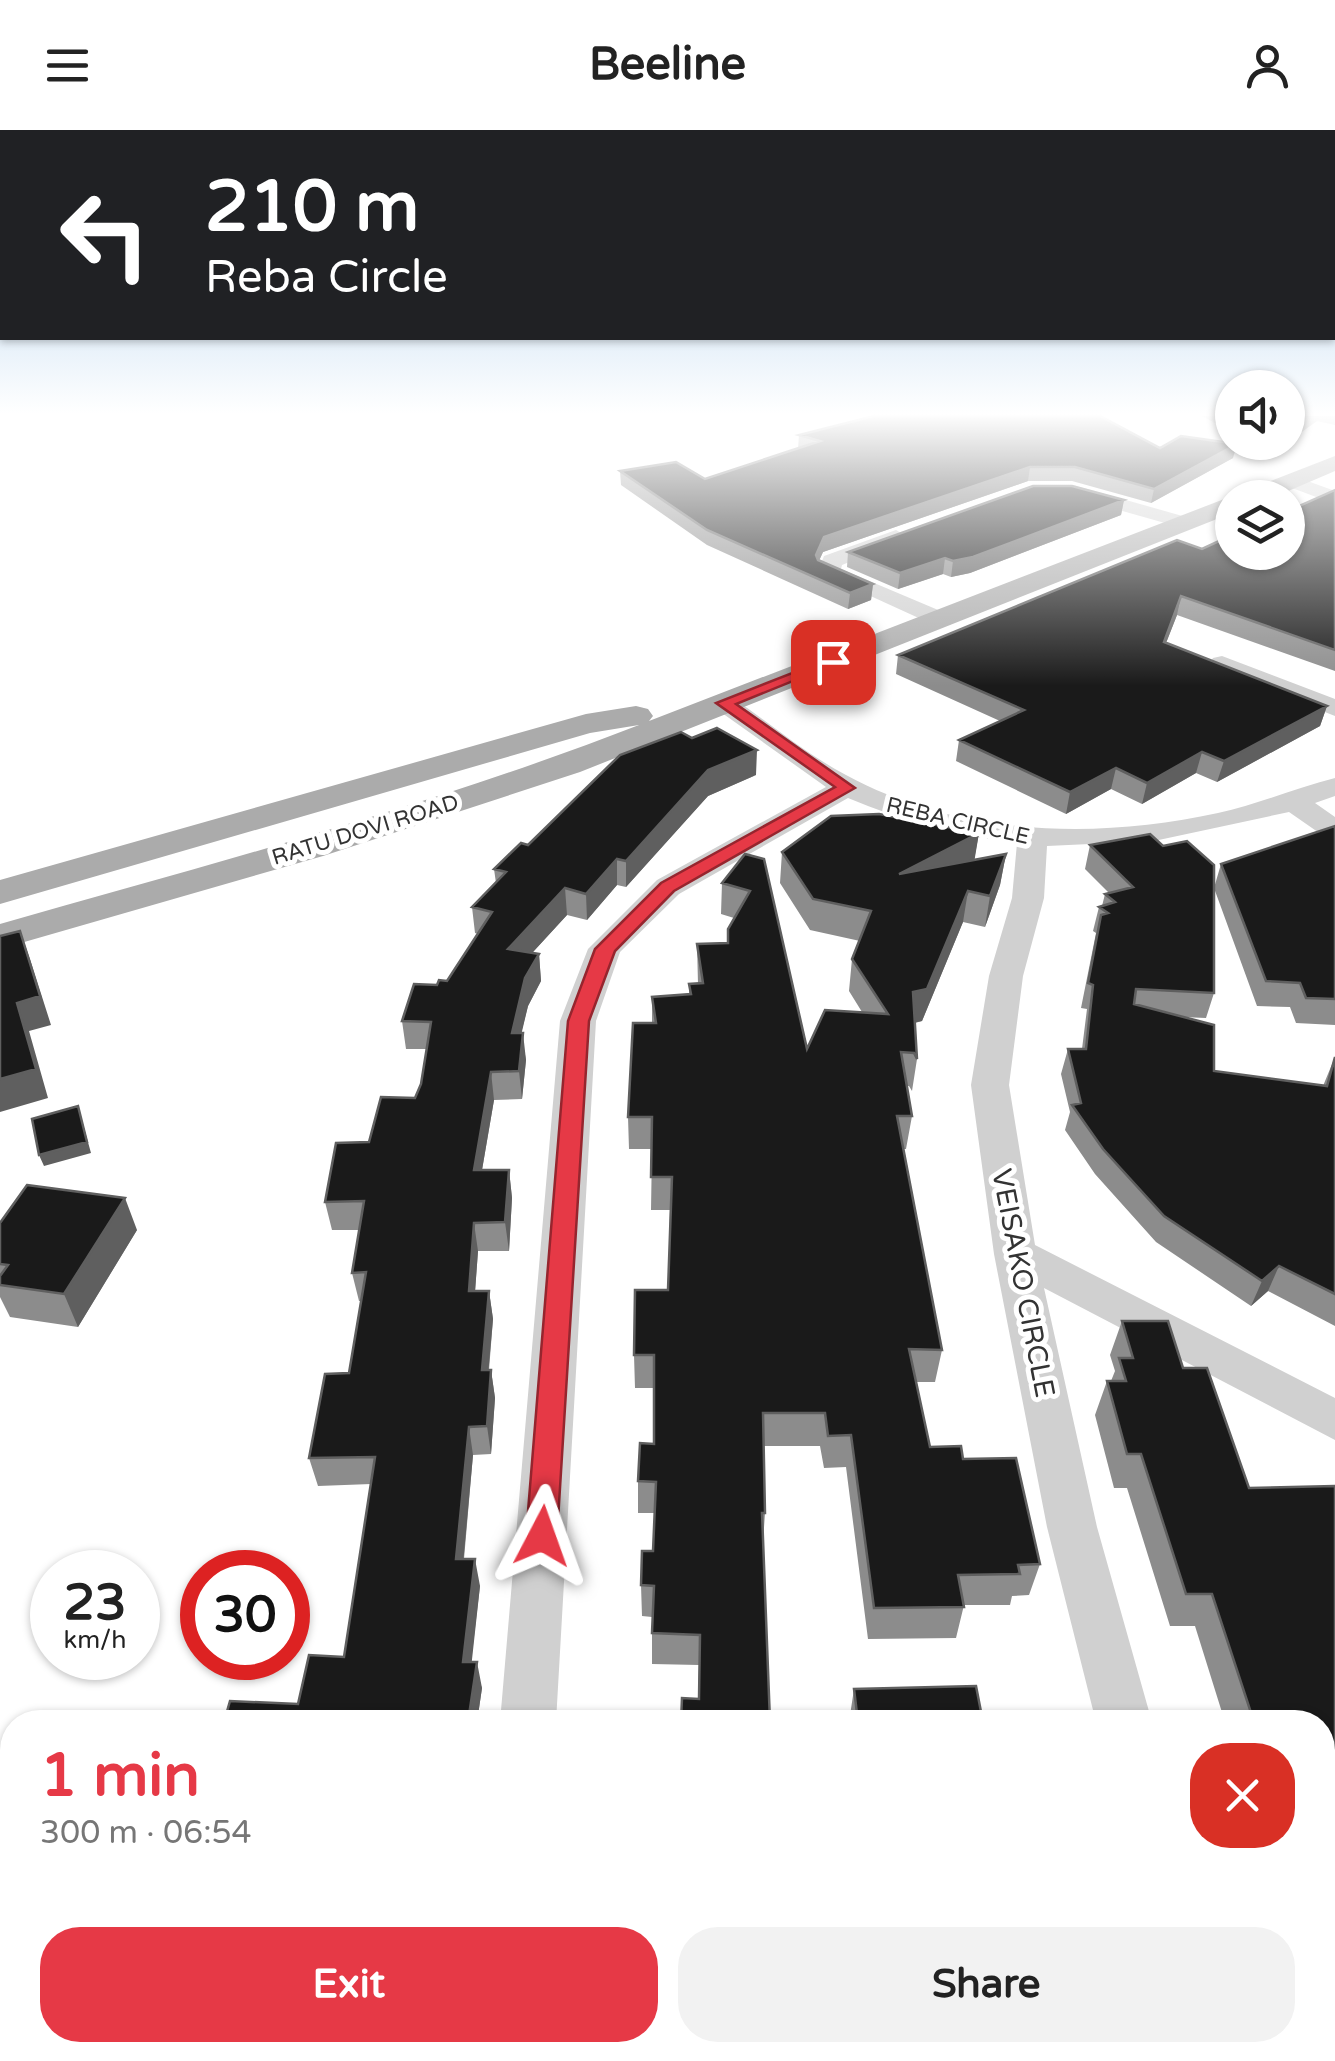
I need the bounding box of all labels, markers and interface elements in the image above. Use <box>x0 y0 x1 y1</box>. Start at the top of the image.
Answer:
icon: menu <box>40 38 95 93</box>
text: Beeline <box>589 38 746 92</box>
icon: person <box>1240 38 1295 93</box>
text: 210 m <box>205 166 419 250</box>
icon: left <box>40 170 170 300</box>
text: Reba Circle <box>205 251 448 305</box>
map controls <box>1215 370 1305 570</box>
button: sound <box>1215 370 1305 460</box>
button: layers <box>1215 480 1305 570</box>
pin <box>791 620 876 705</box>
icon: arrive <box>806 635 861 690</box>
street label: RATU DOVI ROAD <box>269 789 462 871</box>
street label: REBA CIRCLE <box>884 792 1032 850</box>
street label: VEISAKO CIRCLE <box>984 1166 1062 1400</box>
position arrow <box>490 1484 594 1588</box>
speed limit sign: 30 <box>180 1550 310 1680</box>
text: 23 <box>64 1573 126 1633</box>
text: km/h <box>64 1625 126 1655</box>
text: 1 min <box>40 1740 200 1812</box>
button: close <box>1190 1743 1295 1848</box>
text: 300 m · 06:54 <box>40 1814 252 1852</box>
button: Exit <box>40 1927 658 2042</box>
button: Share <box>678 1927 1295 2042</box>

